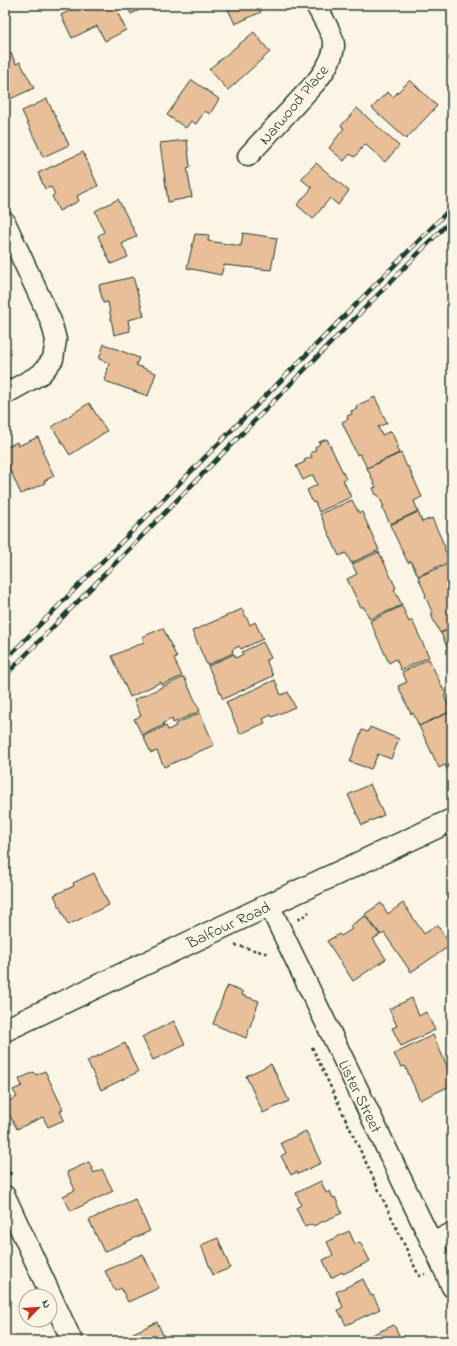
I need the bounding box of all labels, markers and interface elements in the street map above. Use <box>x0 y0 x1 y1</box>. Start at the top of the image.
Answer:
street label: Narwood Place <box>254 59 336 151</box>
street label: Balfour Road <box>182 896 275 956</box>
street label: Lister Street <box>331 1056 388 1138</box>
north arrow <box>18 1288 58 1328</box>
text: N <box>37 1297 55 1311</box>

